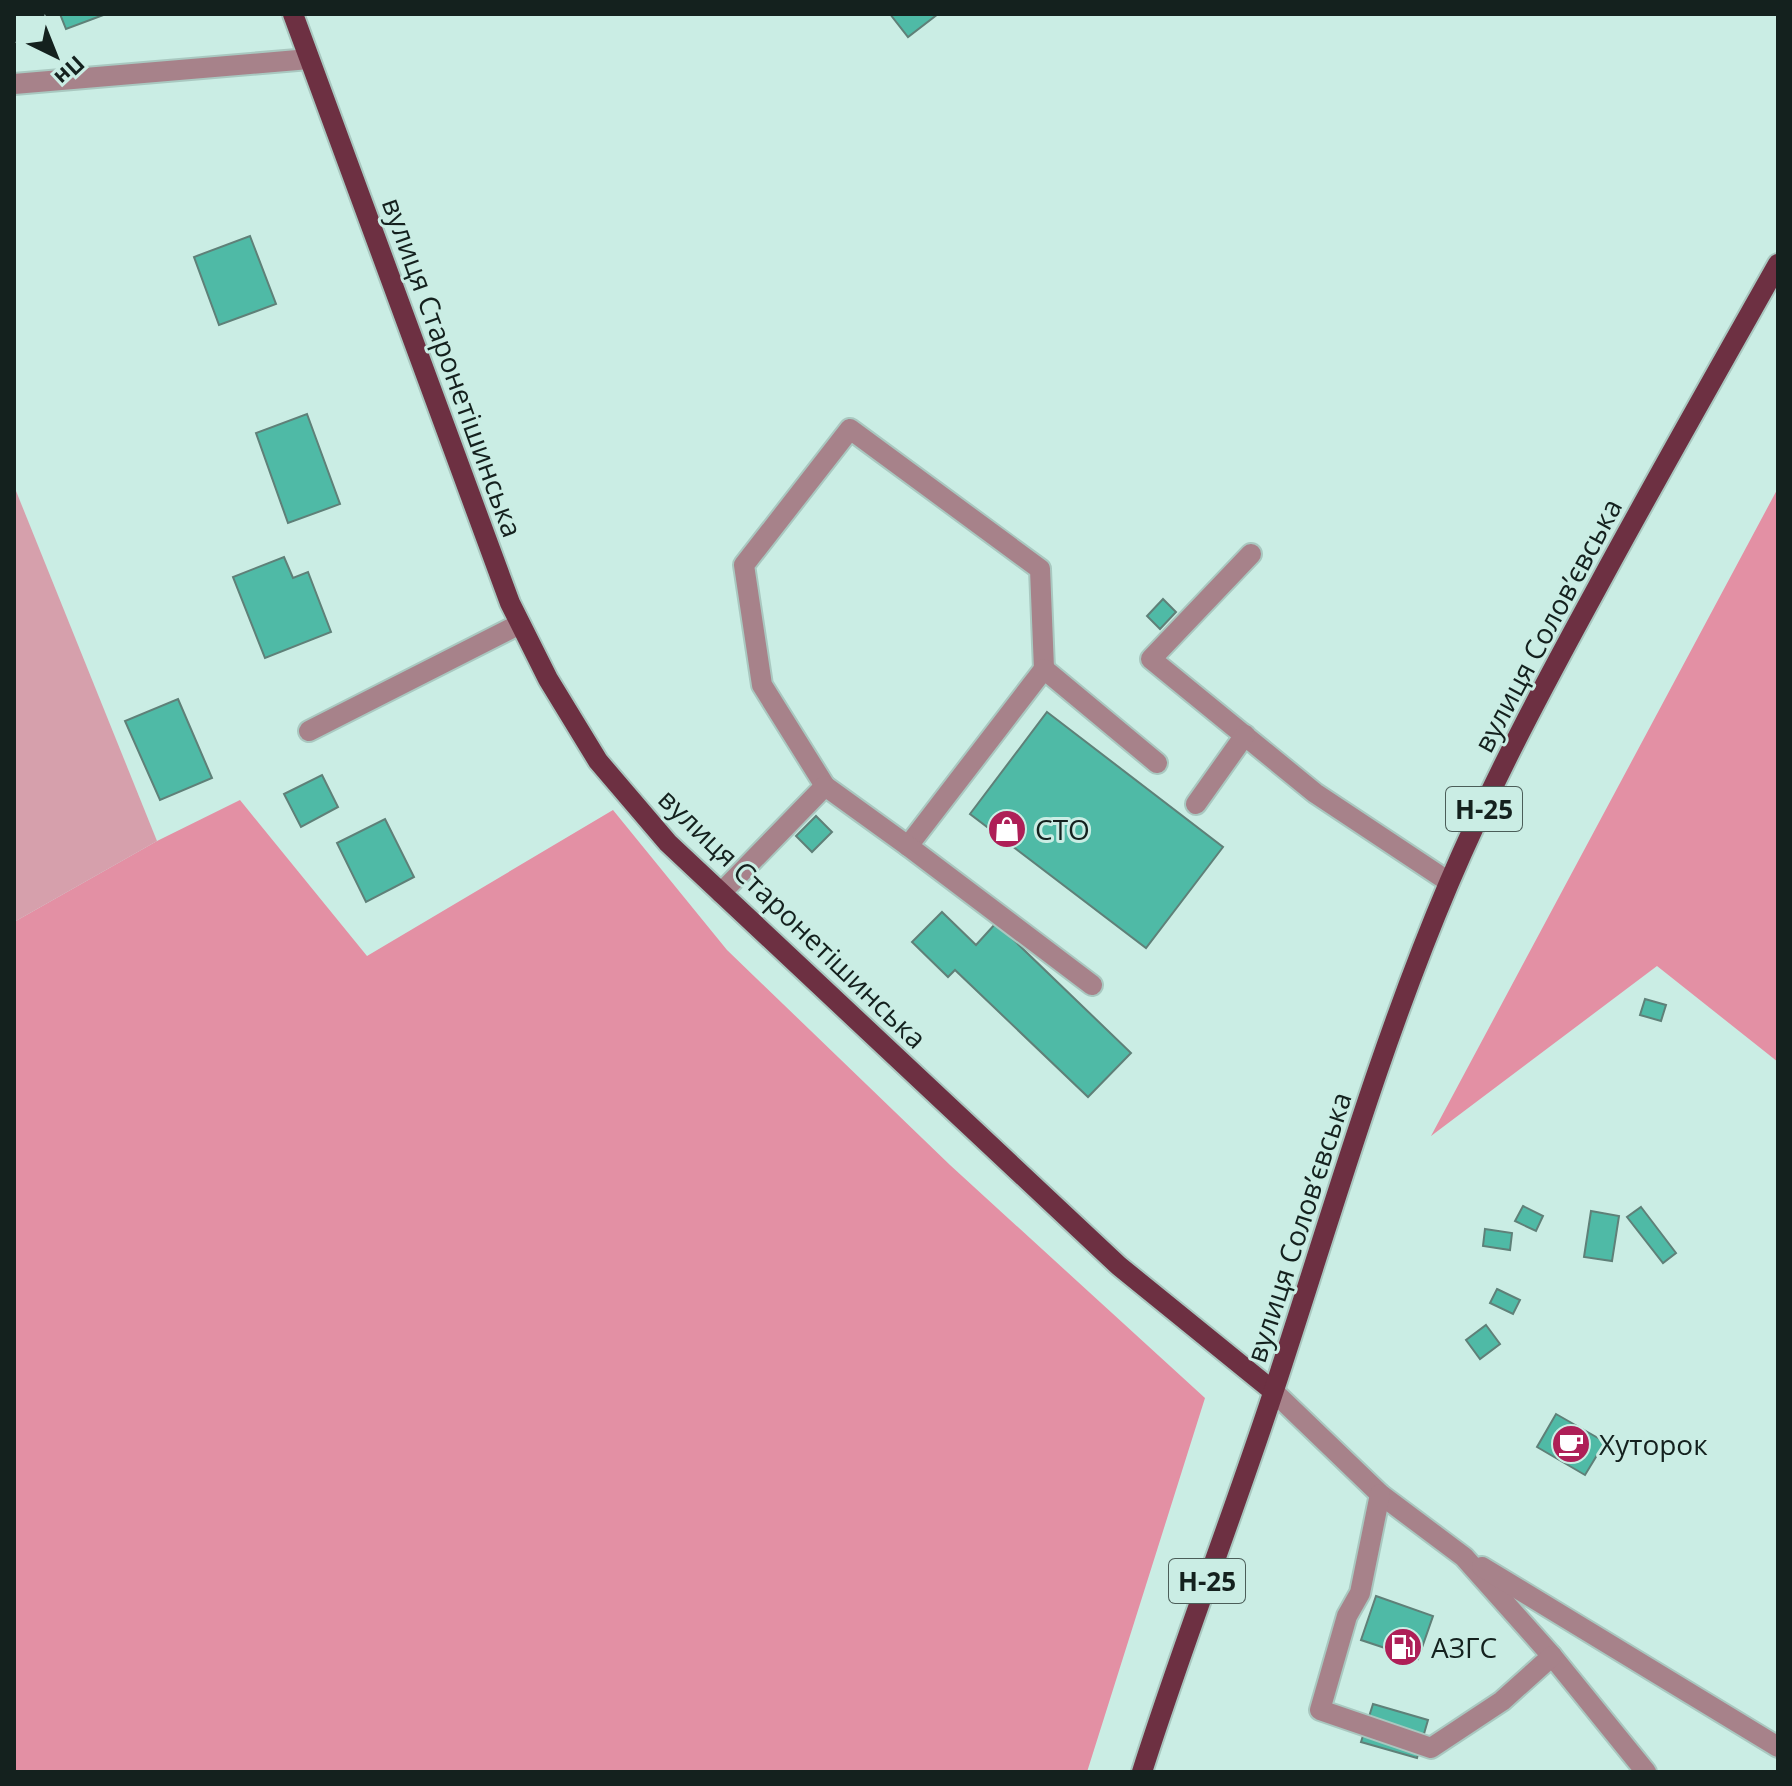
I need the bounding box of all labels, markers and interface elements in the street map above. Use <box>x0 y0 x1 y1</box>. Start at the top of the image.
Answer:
north arrow <box>16 16 96 96</box>
text: Пн <box>49 50 92 93</box>
street label: вулиця Старонетішинська <box>374 192 532 542</box>
street label: вулиця Соловʼєвська <box>1464 491 1630 759</box>
street label: вулиця Старонетішинська <box>651 780 935 1056</box>
road number: Н-25 <box>1446 787 1522 831</box>
shop icon: СТО <box>986 808 1028 850</box>
place label: СТО <box>1035 810 1090 848</box>
street label: вулиця Соловʼєвська <box>1236 1087 1360 1367</box>
cafe icon: Хуторок <box>1550 1423 1592 1465</box>
place label: Хуторок <box>1599 1425 1708 1463</box>
road number: Н-25 <box>1169 1559 1245 1603</box>
fuel station icon: АЗГС <box>1382 1626 1424 1668</box>
place label: АЗГС <box>1431 1628 1497 1666</box>

